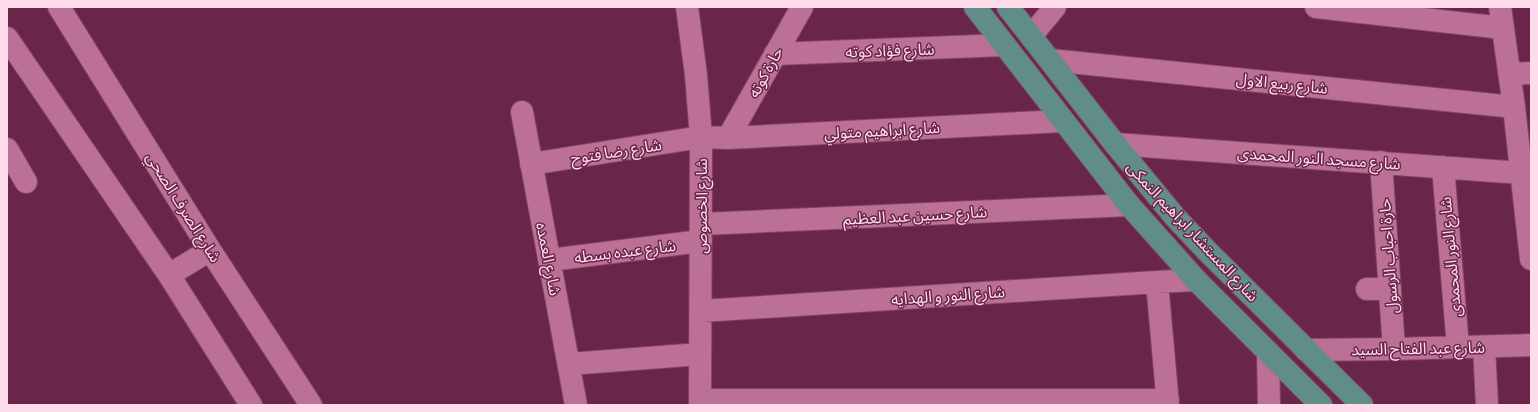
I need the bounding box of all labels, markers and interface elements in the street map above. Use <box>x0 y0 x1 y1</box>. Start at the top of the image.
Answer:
street label: شارع فؤاد كوته <box>845 41 935 65</box>
street label: حارة كوته <box>746 44 787 101</box>
street label: شارع ربيع الاول <box>1235 71 1328 101</box>
street label: شارع ابراهيم متولي <box>824 120 941 146</box>
street label: شارع رضا فتوح <box>570 137 663 171</box>
street label: شارع مسجد النور المحمدى <box>1236 145 1401 177</box>
street label: شارع الصرف الصحي <box>140 150 223 267</box>
street label: شارع الخصوص <box>694 158 714 254</box>
street label: شارع المستشار ابراهيم النمكى <box>1121 159 1261 307</box>
street label: شارع النور المحمدى <box>1438 196 1468 318</box>
street label: حارة احباب الرسول <box>1377 198 1403 314</box>
street label: شارع حسين عبد العظيم <box>843 204 988 232</box>
street label: شارع العمده <box>529 221 563 298</box>
street label: شارع عبده بسطه <box>574 238 677 270</box>
street label: شارع النور و الهدايه <box>891 284 1006 312</box>
street label: شارع عبد الفتاح السيد <box>1351 340 1485 362</box>

